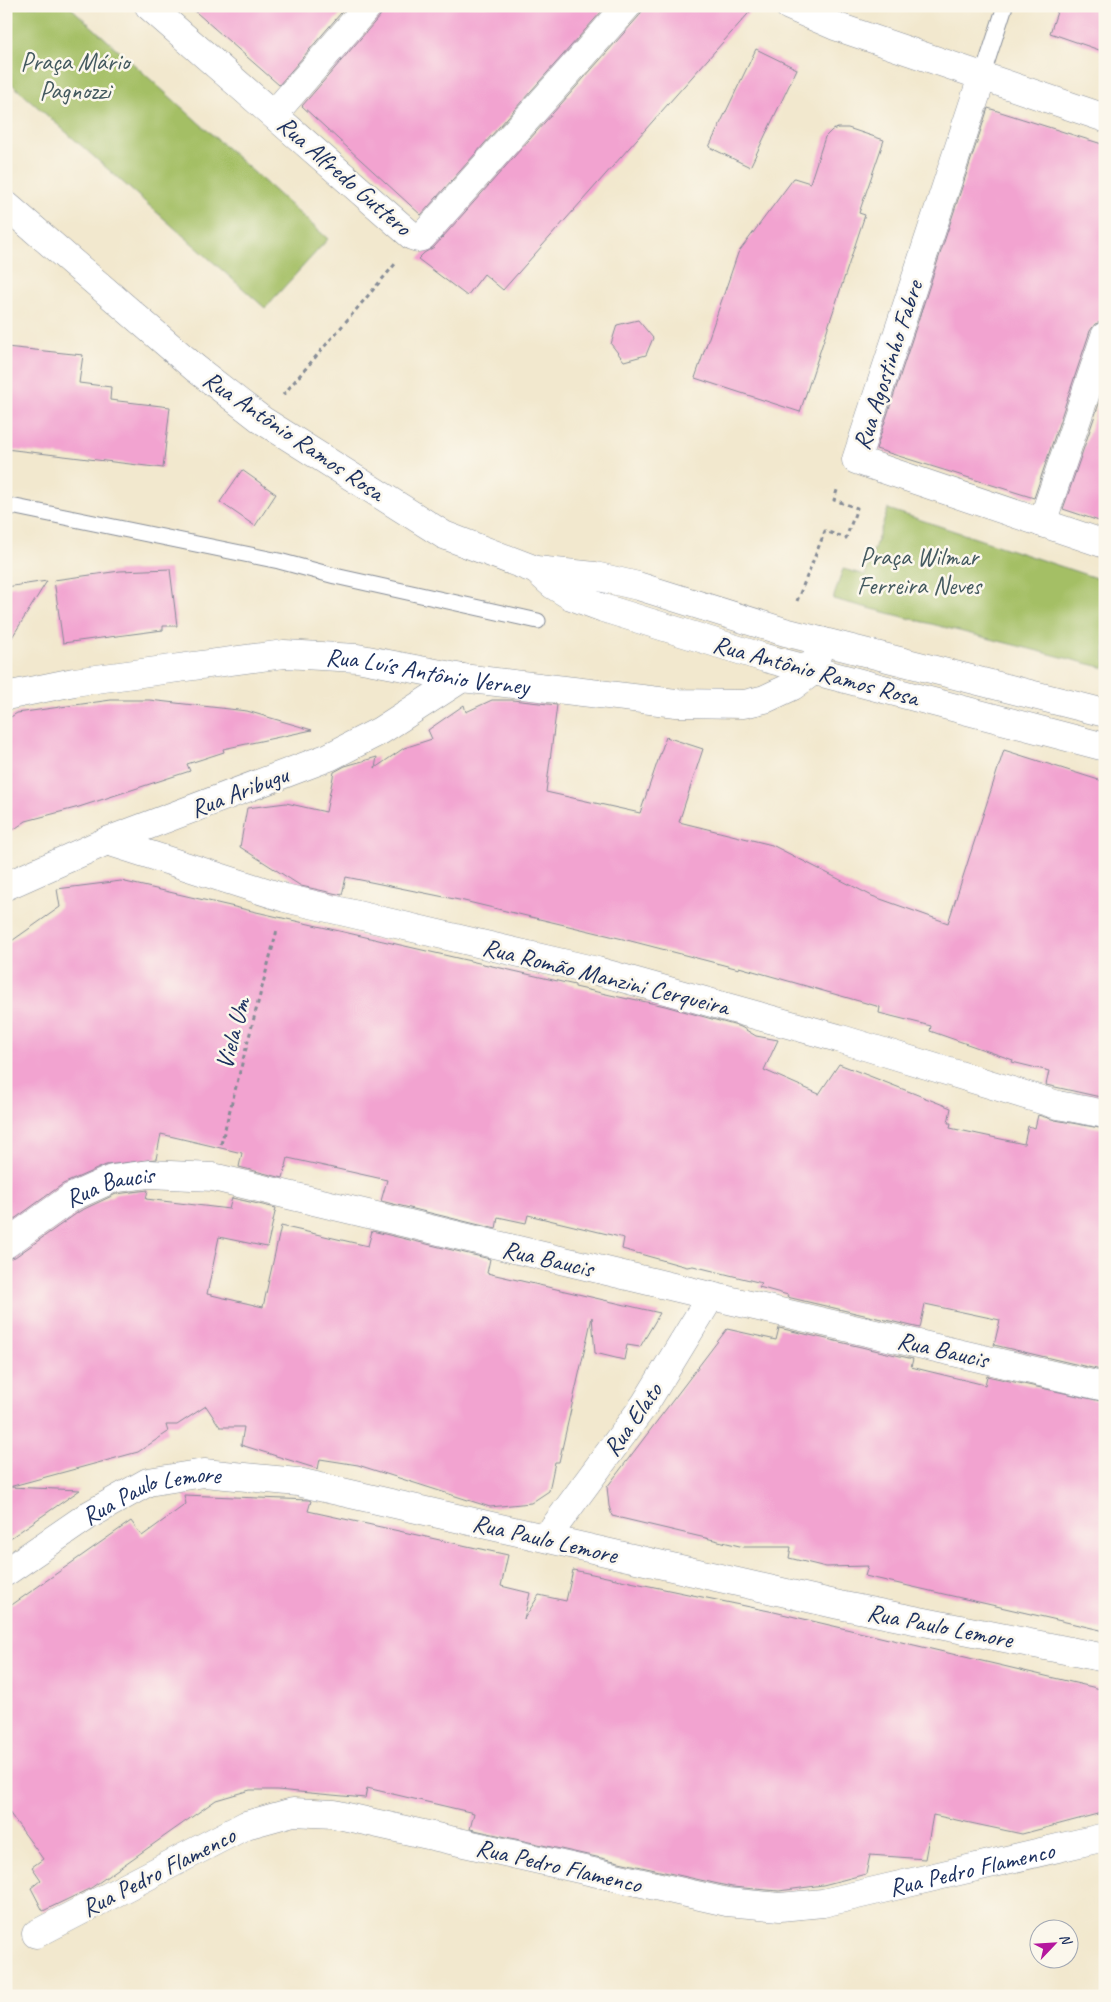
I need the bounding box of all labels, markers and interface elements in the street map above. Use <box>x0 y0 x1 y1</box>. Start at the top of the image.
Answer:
park label: Praça Mário Pagnozzi <box>21 46 133 107</box>
street label: Rua Alfredo Guttero <box>271 109 419 244</box>
street label: Rua Agostinho Fabre <box>846 275 931 454</box>
street label: Rua Antônio Ramos Rosa <box>197 363 392 510</box>
park label: Praça Wilmar Ferreira Neves <box>857 541 983 602</box>
street label: Rua Antônio Ramos Rosa <box>709 628 925 715</box>
street label: Rua Luís Antônio Verney <box>325 641 533 703</box>
street label: Rua Aribugu <box>186 758 294 825</box>
street label: Rua Romão Manzini Cerqueira <box>479 931 735 1024</box>
street label: Viela Um <box>208 992 258 1073</box>
street label: Rua Baucis <box>60 1159 157 1215</box>
street label: Rua Baucis <box>499 1233 599 1286</box>
street label: Rua Baucis <box>894 1324 994 1377</box>
street label: Rua Elato <box>596 1376 670 1463</box>
street label: Rua Paulo Lemore <box>75 1458 224 1533</box>
street label: Rua Paulo Lemore <box>469 1507 622 1572</box>
street label: Rua Paulo Lemore <box>864 1596 1017 1656</box>
street label: Rua Pedro Flamenco <box>76 1819 242 1924</box>
street label: Rua Pedro Flamenco <box>473 1831 646 1901</box>
street label: Rua Pedro Flamenco <box>886 1834 1059 1904</box>
north arrow <box>1028 1920 1078 1970</box>
text: N <box>1056 1931 1076 1948</box>

